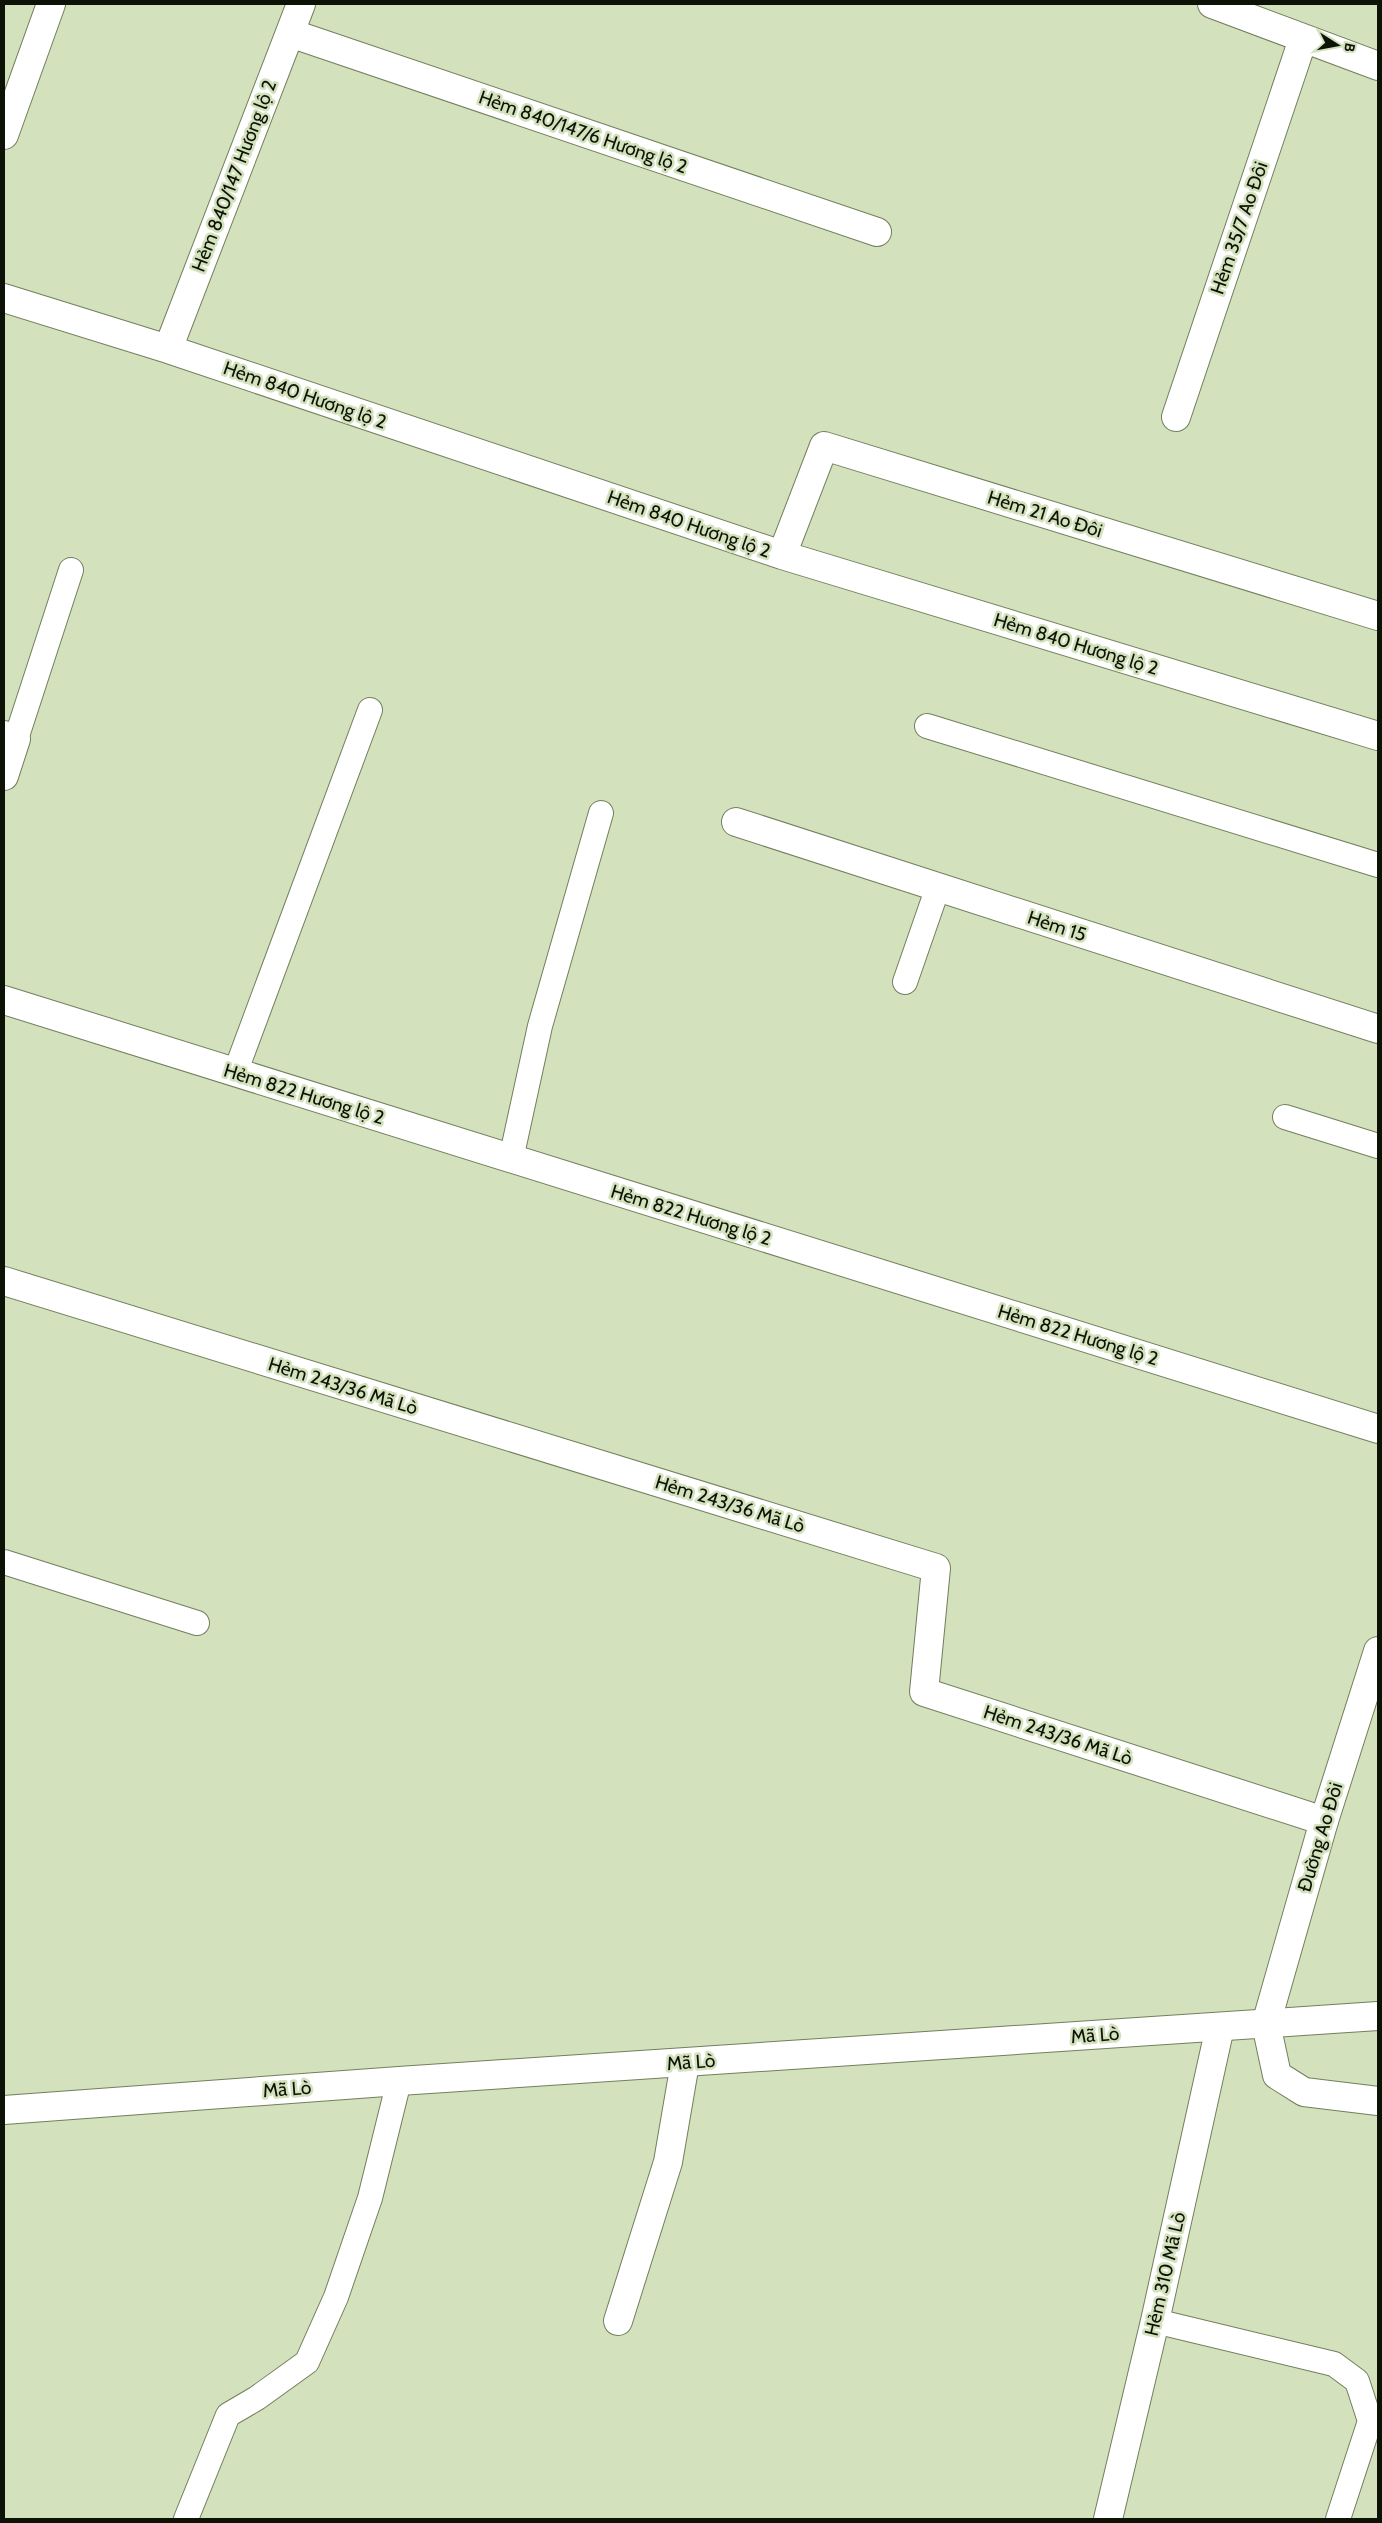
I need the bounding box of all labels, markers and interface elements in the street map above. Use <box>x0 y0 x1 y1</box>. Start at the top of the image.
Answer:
north arrow <box>1312 20 1362 70</box>
text: B <box>1340 41 1359 54</box>
street label: Hẻm 840/147 Hương lộ 2 <box>187 77 281 275</box>
street label: Hẻm 840/147/6 Hương lộ 2 <box>476 86 690 178</box>
street label: Hẻm 35/7 Ao Đôi <box>1206 159 1272 297</box>
street label: Hẻm 840 Hương lộ 2 <box>220 356 390 434</box>
street label: Hẻm 840 Hương lộ 2 <box>604 485 774 563</box>
street label: Hẻm 21 Ao Đôi <box>985 486 1105 542</box>
street label: Hẻm 840 Hương lộ 2 <box>991 608 1161 680</box>
street label: Hẻm 15 <box>1025 906 1089 946</box>
street label: Hẻm 822 Hương lộ 2 <box>221 1059 387 1129</box>
street label: Hẻm 822 Hương lộ 2 <box>608 1180 774 1250</box>
street label: Hẻm 822 Hương lộ 2 <box>995 1300 1161 1370</box>
street label: Hẻm 243/36 Mã Lò <box>266 1352 420 1420</box>
street label: Hẻm 243/36 Mã Lò <box>653 1470 807 1538</box>
street label: Hẻm 243/36 Mã Lò <box>981 1700 1135 1770</box>
street label: Đường Ao Đôi <box>1292 1780 1348 1894</box>
street label: Mã Lò <box>1070 2022 1120 2048</box>
street label: Mã Lò <box>666 2049 716 2075</box>
street label: Mã Lò <box>262 2076 312 2102</box>
street label: Hẻm 310 Mã Lò <box>1140 2210 1190 2338</box>

